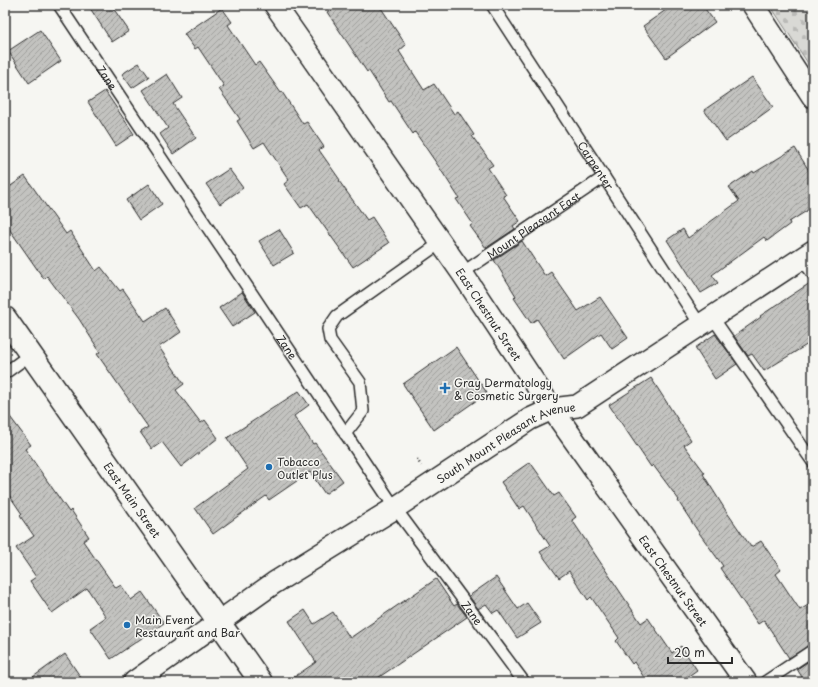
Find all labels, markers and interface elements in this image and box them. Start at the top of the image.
street label: Zane [93,61,122,93]
street label: Carpenter [574,138,619,193]
street label: Mount Pleasant East [483,187,584,263]
street label: East Chestnut Street [452,264,526,364]
street label: Zane [273,331,302,363]
place label: Gray Dermatology & Cosmetic Surgery [454,374,558,404]
marker: Gray Dermatology & Cosmetic Surgery [439,382,451,394]
street label: South Mount Pleasant Avenue [433,398,576,487]
place label: Tobacco Outlet Plus [277,453,333,483]
street label: East Main Street [100,458,166,541]
marker: Tobacco Outlet Plus [264,462,274,472]
street label: East Chestnut Street [635,531,712,630]
street label: Zane [458,597,487,628]
place label: Main Event Restaurant and Bar [135,611,240,641]
marker: Main Event Restaurant and Bar [122,620,132,630]
scale bar [668,639,732,665]
text: 20 m [674,643,705,661]

